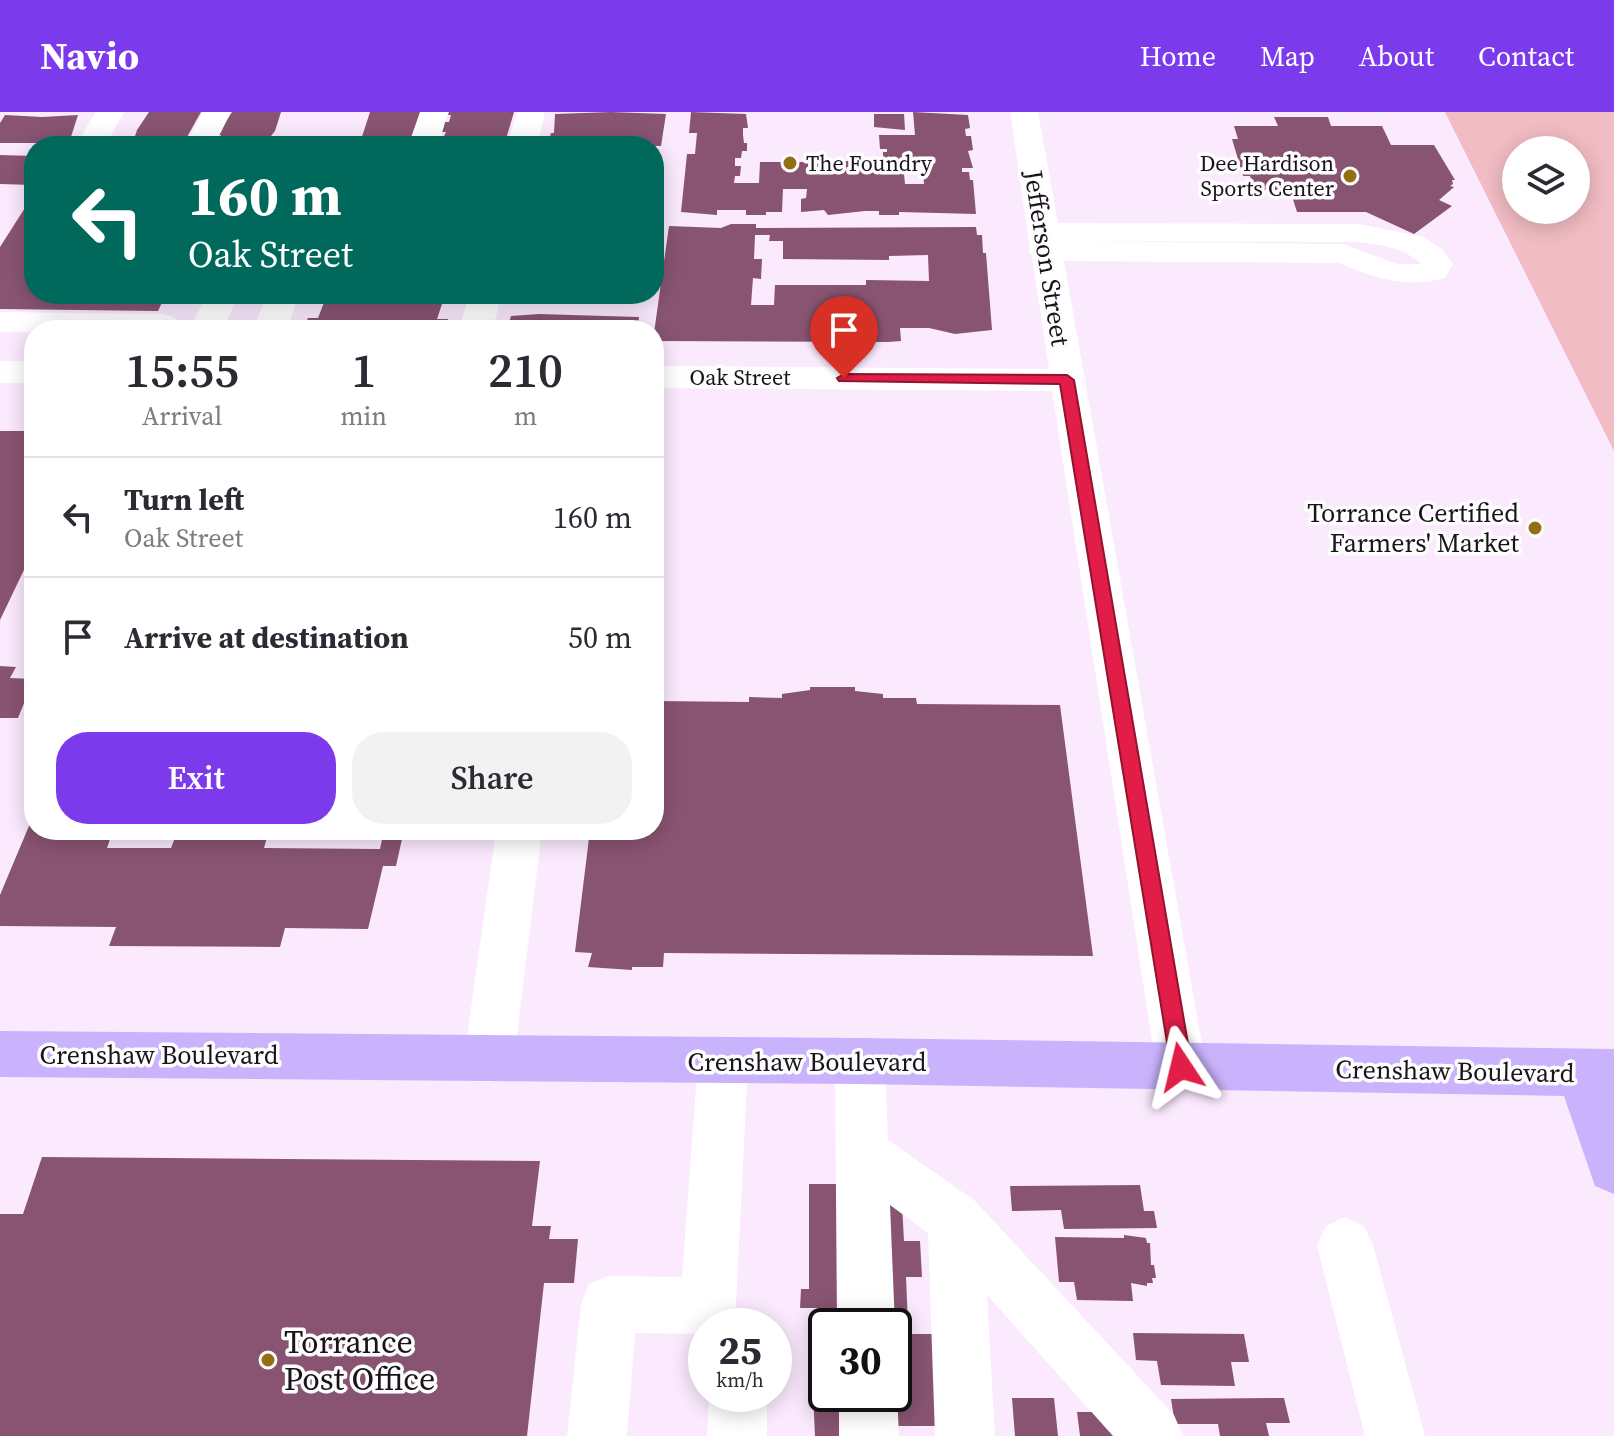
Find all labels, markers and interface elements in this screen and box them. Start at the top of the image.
text: Navio [40,30,139,82]
text: Home [1140,37,1216,75]
text: Map [1260,37,1315,75]
text: About [1359,37,1434,75]
text: Contact [1478,37,1574,75]
map controls [1502,136,1590,224]
button: layers [1502,136,1590,224]
place label: The Foundry [806,148,933,178]
place label: Dee Hardison Sports Center [1200,148,1335,203]
marker: The Foundry [781,154,799,172]
text: 160 m [188,157,342,234]
street label: Jefferson Street [1015,167,1079,349]
marker: Dee Hardison Sports Center [1341,167,1359,185]
icon: left [56,168,160,272]
text: Oak Street [188,230,353,279]
pin [810,296,878,378]
icon: arrive [822,308,866,352]
text: 15:55 [125,337,239,403]
text: 1 [351,337,376,403]
text: 210 [488,337,563,403]
street label: Oak Street [690,362,791,392]
text: Arrival [142,398,222,434]
text: min [340,398,387,434]
text: m [514,398,537,434]
text: Turn left [124,479,244,520]
icon: left [56,495,100,539]
place label: Torrance Certified Farmers' Market [1307,495,1520,561]
text: 160 m [553,497,632,538]
marker: Torrance Certified Farmers' Market [1526,519,1544,537]
text: Oak Street [124,520,243,556]
icon: arrive [56,615,100,659]
text: Arrive at destination [124,617,409,658]
text: 50 m [568,617,632,658]
button: Exit [56,732,336,824]
button: Share [352,732,632,824]
position arrow [1139,1025,1223,1109]
street label: Crenshaw Boulevard [39,1037,279,1073]
street label: Crenshaw Boulevard [687,1044,927,1080]
street label: Crenshaw Boulevard [1335,1051,1575,1091]
speed limit sign: 30 [808,1308,912,1412]
place label: Torrance Post Office [284,1320,435,1401]
text: 25 [718,1323,762,1377]
marker: Torrance Post Office [259,1351,277,1369]
text: km/h [716,1366,764,1394]

